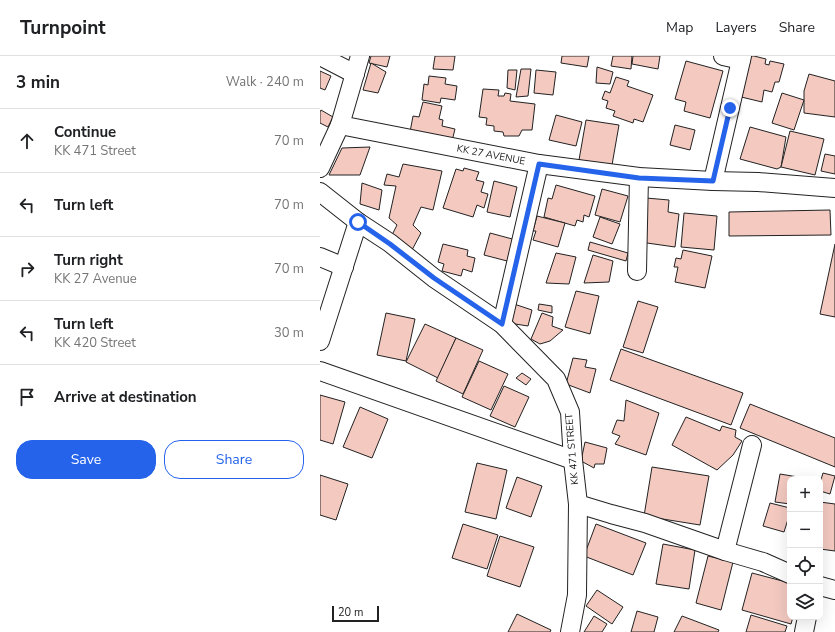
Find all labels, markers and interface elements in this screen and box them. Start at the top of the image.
text: Turnpoint [20,15,106,41]
text: Map [666,18,693,37]
text: Layers [715,18,757,37]
text: Share [779,18,815,37]
text: 3 min [16,71,60,94]
text: Walk · 240 m [226,73,304,91]
route end [721,99,739,117]
text: Continue [54,122,116,142]
icon: ahead [16,130,38,152]
text: 70 m [274,132,304,150]
street label: KK 27 AVENUE [455,141,527,169]
text: KK 471 Street [54,142,136,160]
icon: left [16,194,38,216]
text: Turn left [54,195,113,215]
text: 70 m [274,196,304,214]
route start [349,213,367,231]
text: Turn right [54,250,123,270]
icon: right [16,258,38,280]
text: 70 m [274,260,304,278]
text: KK 27 Avenue [54,270,137,288]
text: Turn left [54,314,113,334]
icon: left [16,322,38,344]
text: 30 m [274,324,304,342]
text: KK 420 Street [54,334,136,352]
icon: arrive [16,386,38,408]
text: Arrive at destination [54,387,197,407]
street label: KK 471 STREET [562,413,582,485]
button: Save [16,440,156,479]
button: Share [164,440,304,479]
map controls [787,476,823,620]
button: + [787,476,823,512]
button: − [787,512,823,548]
button: locate [787,548,823,584]
button: layers [787,584,823,620]
scale bar [332,604,379,623]
text: 20 m [338,605,363,620]

